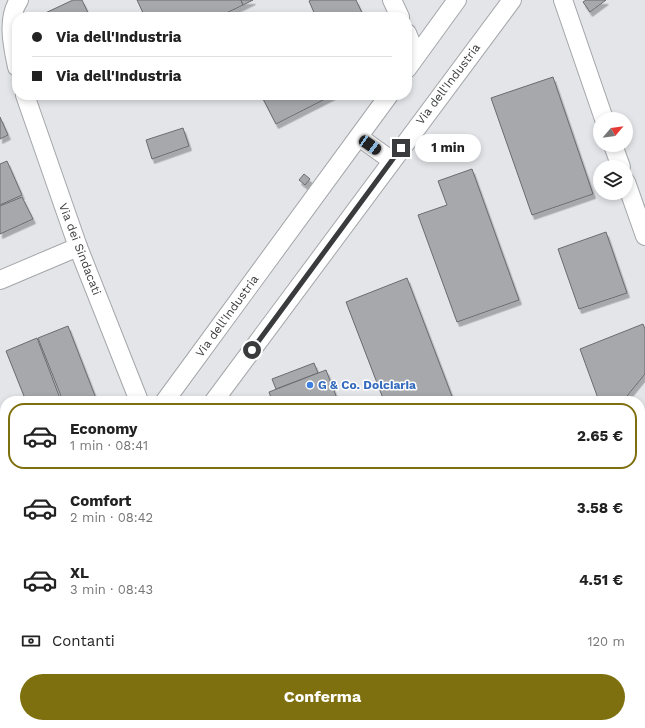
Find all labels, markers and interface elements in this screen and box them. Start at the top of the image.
text: Via dell'Industria [56,28,181,46]
street label: Via dell'Industria [413,40,483,127]
text: Via dell'Industria [56,67,181,85]
north arrow [593,112,633,152]
map controls [593,112,633,200]
car [357,133,383,157]
callout: 1 min [415,134,481,162]
route end [392,139,410,157]
text: 1 min [431,140,465,155]
button: layers [593,160,633,200]
street label: Via dei Sindacati [56,201,104,297]
street label: Via dell'Industria [193,272,262,360]
route start [243,341,261,359]
place label: G & Co. Dolciaria [318,378,416,392]
marker: G & Co. Dolciaria [305,380,315,390]
icon: car [22,418,58,454]
text: Economy [70,420,137,438]
text: 2.65 € [577,427,623,445]
text: 1 min · 08:41 [70,438,148,453]
icon: car [22,490,58,526]
text: Comfort [70,492,131,510]
text: 3.58 € [577,499,623,517]
text: 2 min · 08:42 [70,510,153,525]
icon: car [22,562,58,598]
text: XL [70,564,89,582]
text: 4.51 € [579,571,623,589]
text: 3 min · 08:43 [70,582,153,597]
icon: cash [20,630,42,652]
text: Contanti [52,632,115,650]
text: 120 m [587,634,625,649]
button: Conferma [20,674,625,720]

